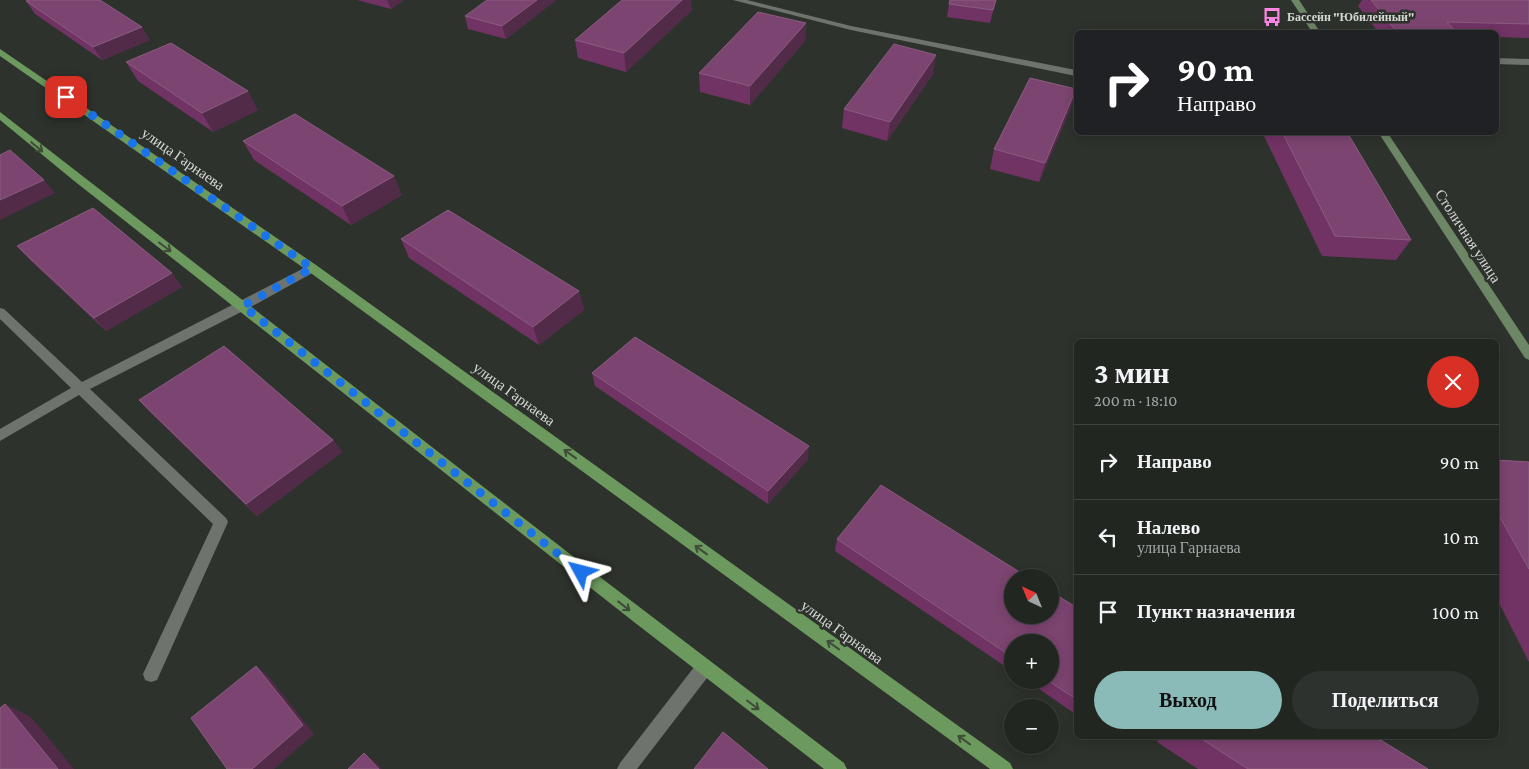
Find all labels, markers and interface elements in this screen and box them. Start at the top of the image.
bus stop icon: Бассейн "Юбилейный" [1261,6,1283,28]
place label: Бассейн "Юбилейный" [1287,10,1414,24]
icon: right [1094,50,1159,115]
text: 90 m [1177,50,1254,89]
pin [45,76,87,118]
icon: arrive [52,83,80,111]
text: Направо [1177,91,1256,116]
street label: улица Гарнаева [139,125,228,194]
one-way arrow [30,141,43,152]
street label: Столичная улица [1432,186,1504,286]
one-way arrow [158,241,171,252]
text: 3 мин [1094,356,1169,389]
button: close [1427,356,1479,408]
street label: улица Гарнаева [470,359,558,429]
text: 200 m · 18:10 [1094,392,1177,409]
icon: right [1094,448,1122,476]
one-way arrow [563,449,577,460]
text: Направо [1137,451,1212,472]
text: 90 m [1440,452,1479,473]
text: Налево [1137,517,1200,538]
icon: left [1094,523,1122,551]
text: 10 m [1443,527,1479,548]
text: улица Гарнаева [1137,539,1241,556]
position arrow [554,545,606,597]
one-way arrow [694,545,708,555]
north arrow [1004,569,1059,624]
map controls [1004,569,1059,754]
street label: улица Гарнаева [798,597,886,667]
icon: arrive [1094,598,1122,626]
one-way arrow [617,600,630,611]
text: Пункт назначения [1137,601,1295,622]
text: 100 m [1432,602,1479,623]
button: + [1004,634,1059,689]
one-way arrow [826,640,840,650]
button: Выход [1094,671,1282,729]
button: Поделиться [1292,671,1479,729]
button: − [1004,699,1059,754]
one-way arrow [746,700,760,710]
one-way arrow [958,735,971,746]

